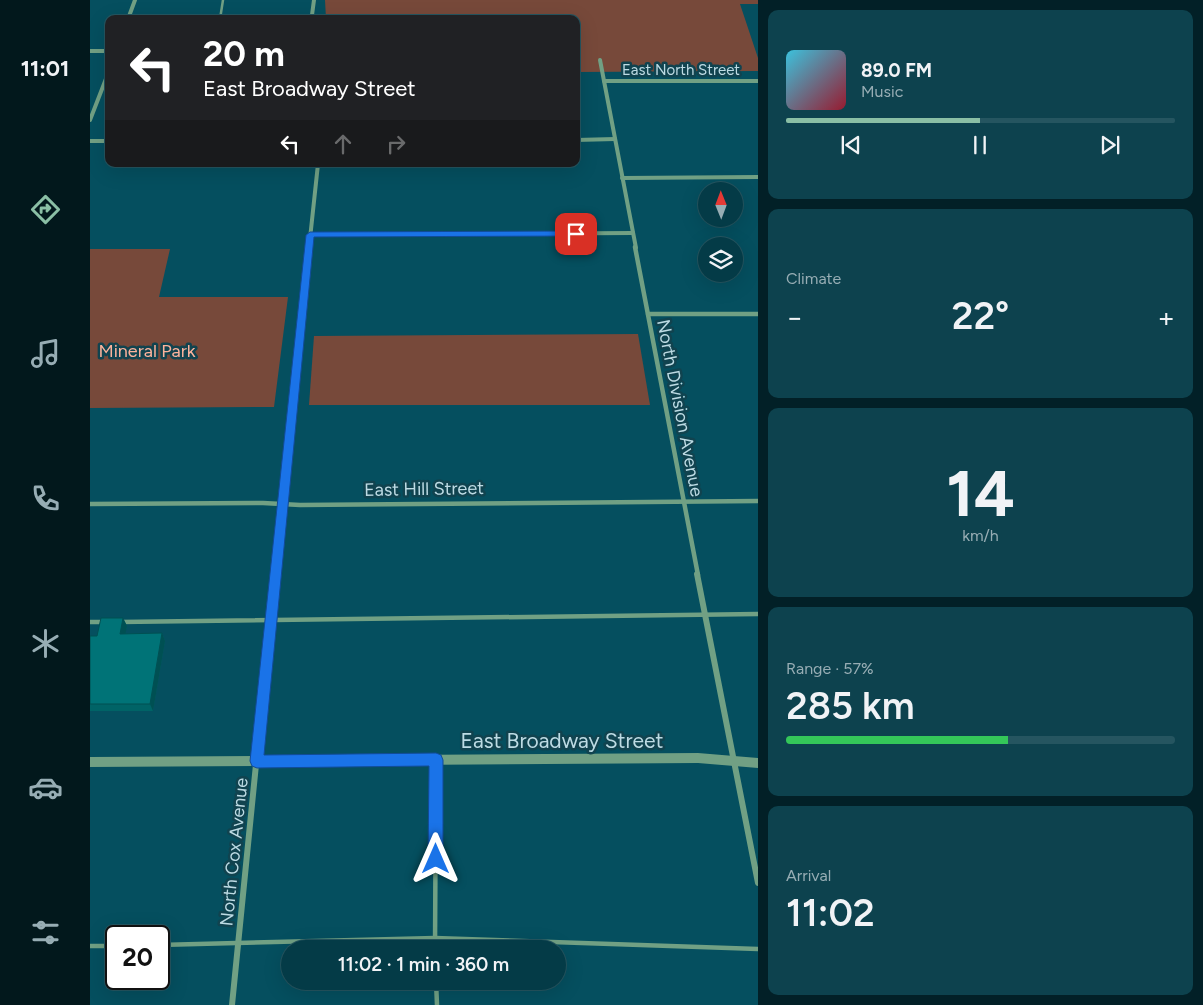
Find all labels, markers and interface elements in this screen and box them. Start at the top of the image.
text: 20 m [203,33,285,75]
icon: left [120,35,185,100]
text: 11:01 [21,55,69,82]
text: 89.0 FM [861,59,932,82]
street label: East North Street [622,61,740,79]
text: East Broadway Street [203,75,416,102]
text: Music [861,82,903,101]
icon: left [276,130,304,158]
icon: ahead [329,130,357,158]
icon: right [382,130,410,158]
icon: previous [837,131,865,159]
icon: pause [966,131,994,159]
icon: next [1096,131,1124,159]
north arrow [698,182,742,228]
map controls [698,182,743,282]
icon: directions [28,192,63,227]
pin [555,213,597,255]
icon: arrive [562,220,590,248]
button: layers [698,237,743,282]
text: Climate [786,269,841,288]
text: 22° [952,293,1009,339]
text: − [786,300,803,334]
text: + [1158,300,1175,334]
street label: North Division Avenue [652,317,708,499]
icon: music [28,336,63,371]
park label: Mineral Park [98,340,196,362]
text: 14 [946,454,1015,532]
street label: East Hill Street [364,477,484,501]
icon: phone [28,481,63,516]
text: km/h [962,526,999,545]
icon: climate [28,626,63,661]
text: Range · 57% [786,659,874,678]
text: 285 km [786,683,915,729]
street label: East Broadway Street [461,728,664,753]
icon: car [28,770,63,805]
street label: North Cox Avenue [215,777,253,927]
position arrow [409,832,461,884]
text: Arrival [786,866,831,885]
text: 11:02 [786,890,875,936]
icon: filters [28,915,63,950]
speed limit sign: 20 [105,925,170,990]
text: 11:02 · 1 min · 360 m [338,953,509,976]

